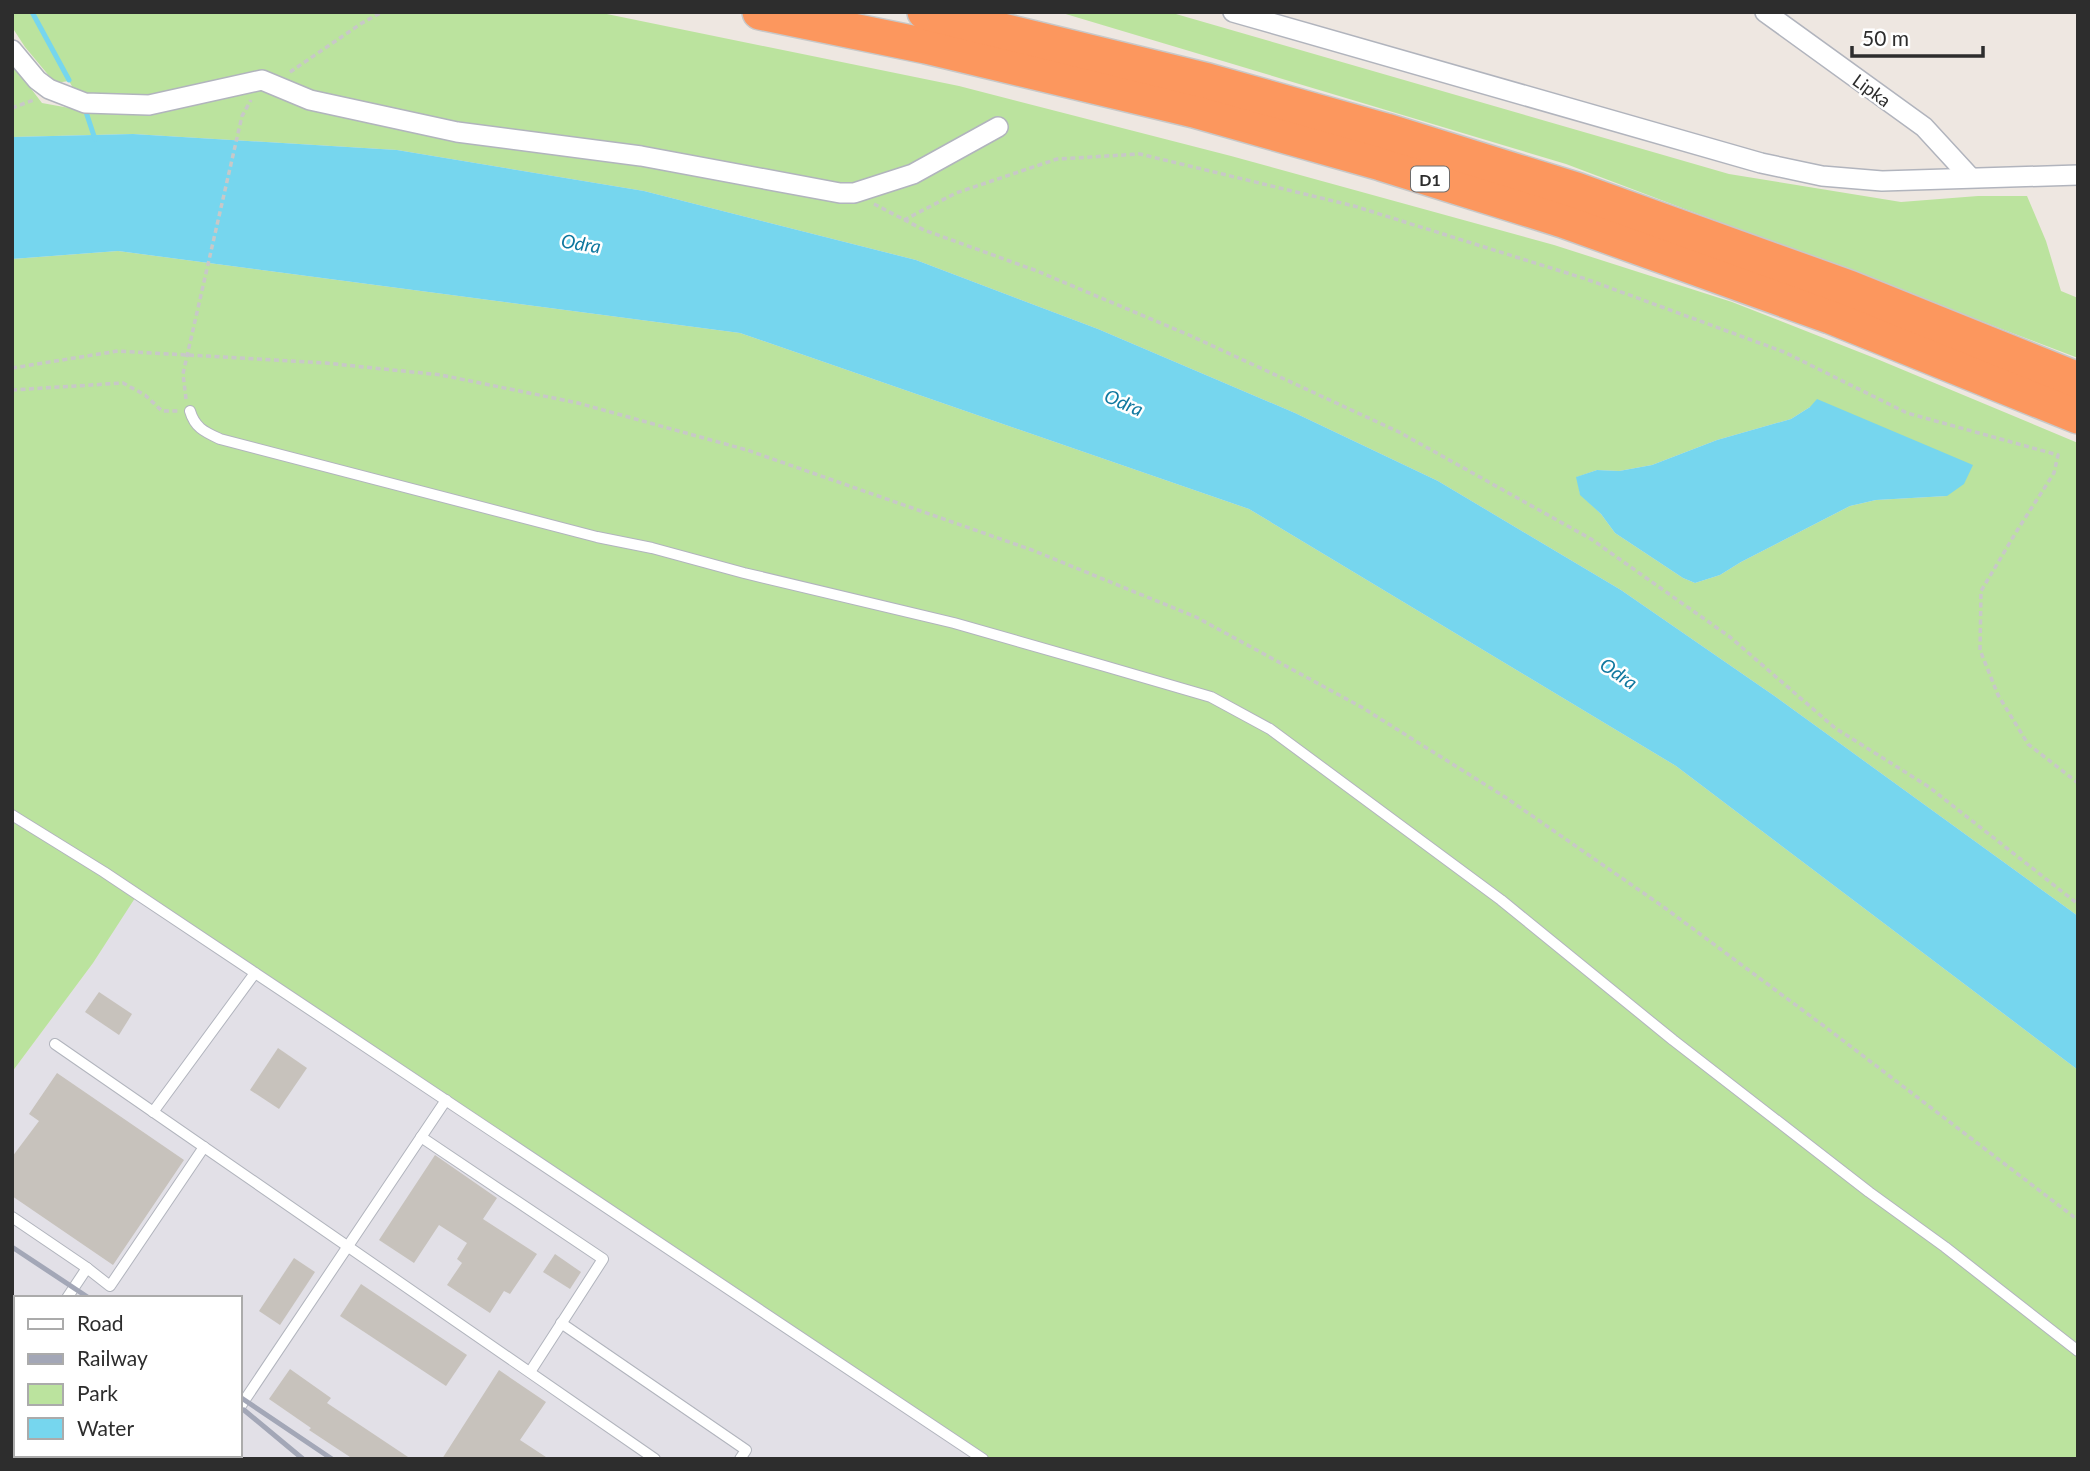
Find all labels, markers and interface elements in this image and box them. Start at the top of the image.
scale bar [1852,14,1983,58]
text: 50 m [1862,25,1909,50]
street label: Lipka [1849,69,1895,111]
road number: D1 [1411,167,1449,192]
water label: Odra [560,229,602,257]
water label: Odra [1101,384,1147,420]
water label: Odra [1596,652,1642,694]
legend [14,1296,242,1457]
text: Road [77,1310,124,1335]
text: Railway [77,1345,148,1370]
text: Park [77,1380,118,1405]
text: Water [77,1415,134,1440]

